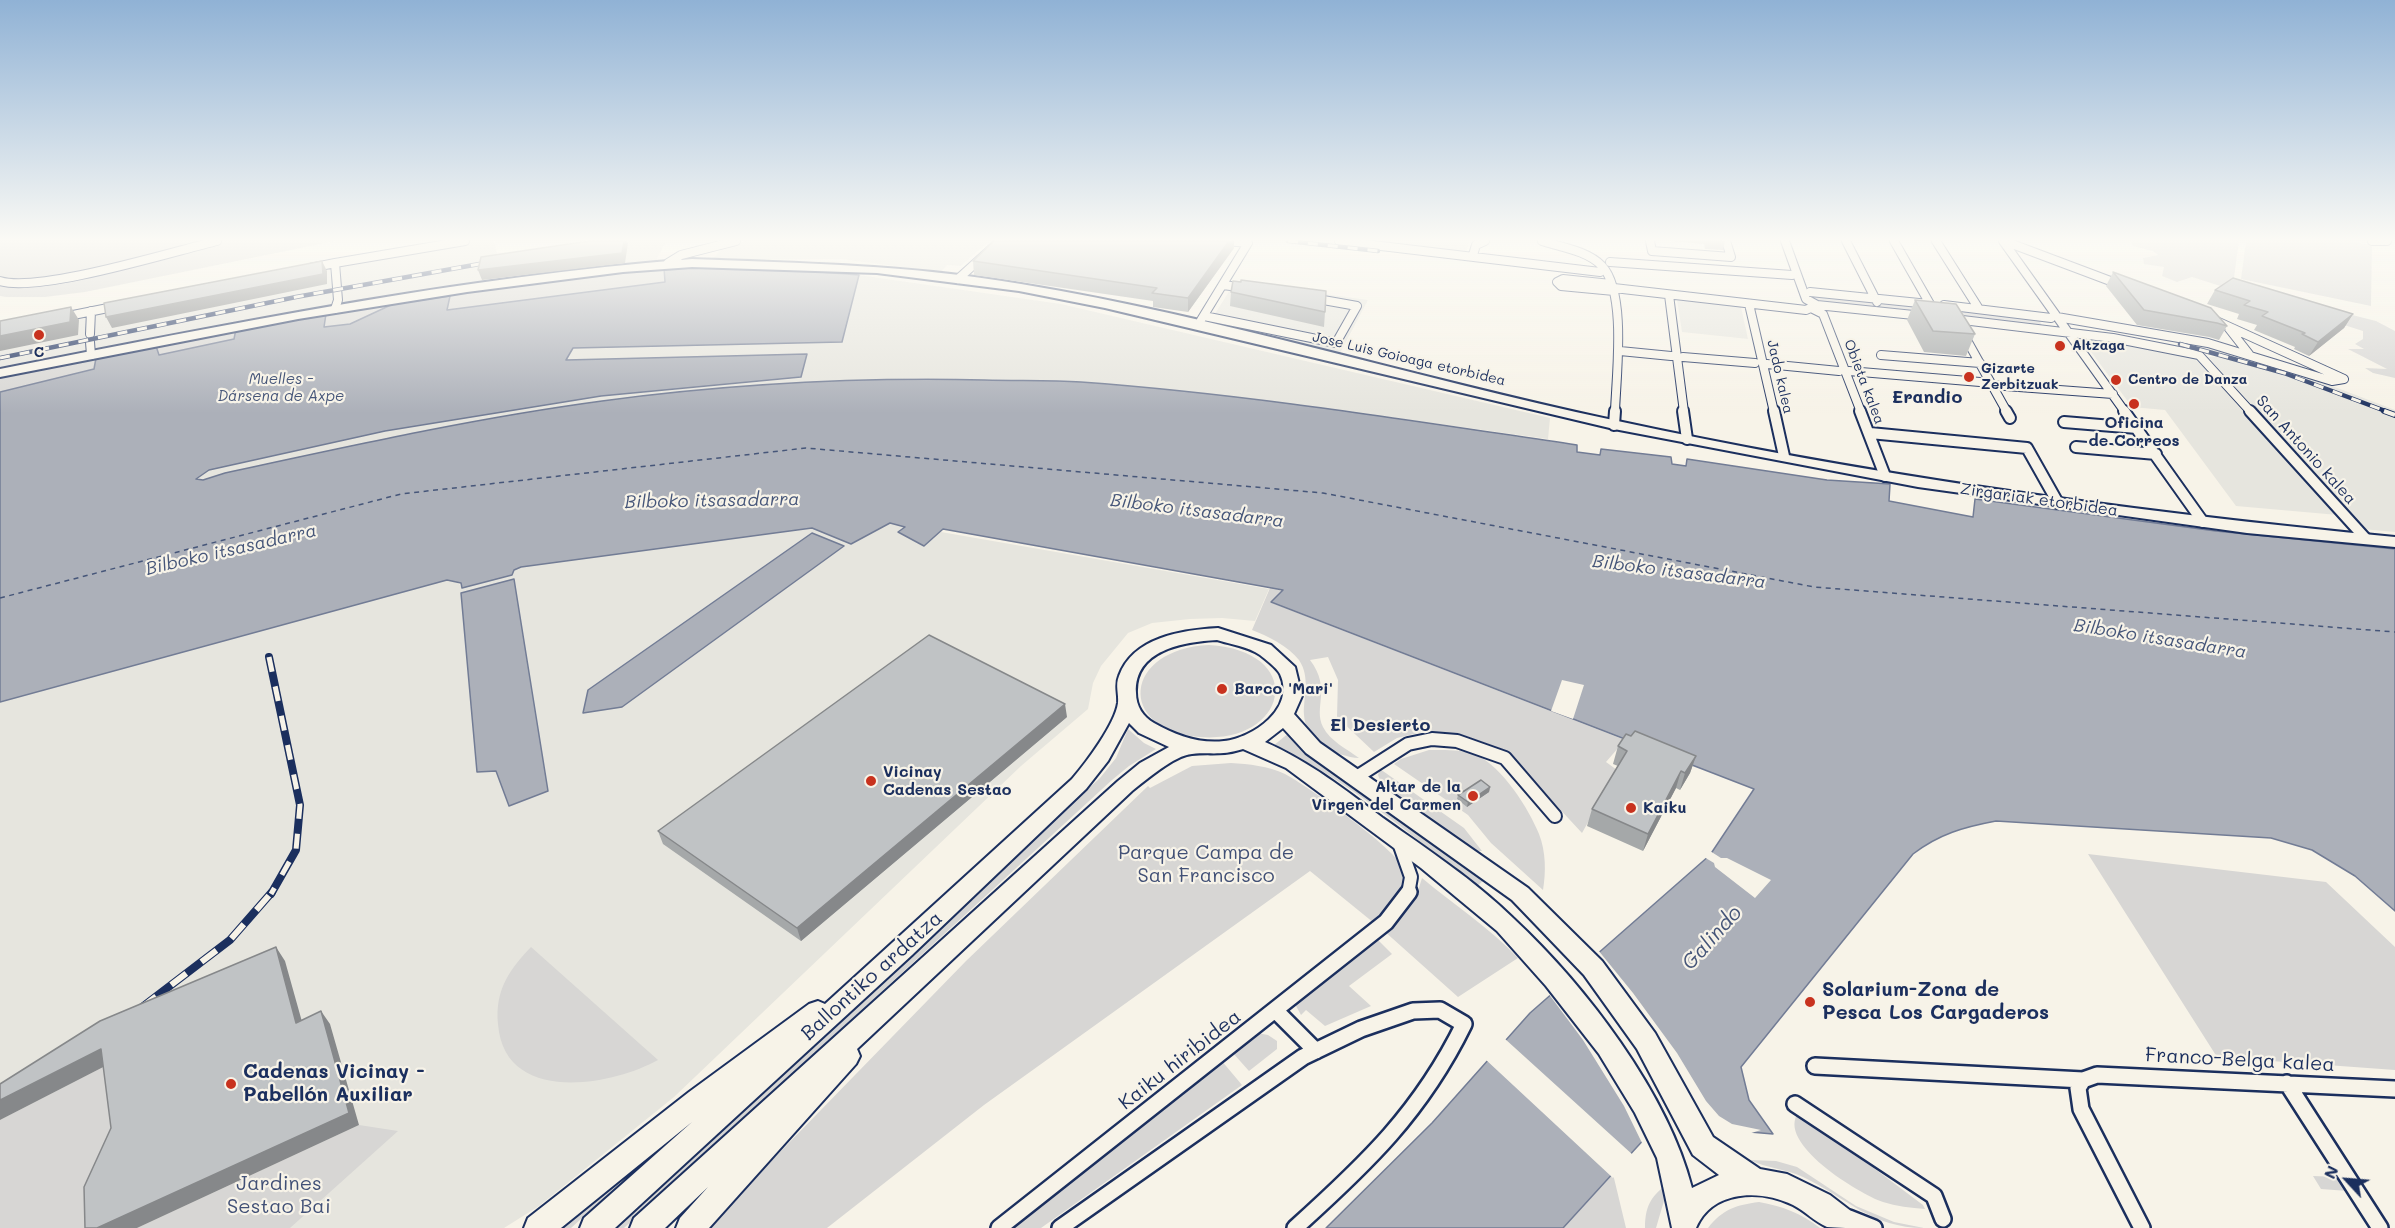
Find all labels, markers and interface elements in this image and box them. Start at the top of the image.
marker: C [32,328,46,342]
street label: Jose Luis Goioaga etorbidea [1311,329,1507,389]
street label: Obieta kalea [1840,337,1888,427]
place label: Altzaga [2072,338,2125,354]
street label: Jado kalea [1763,339,1797,415]
marker: Altzaga [2053,339,2067,353]
place label: C [34,345,44,361]
place label: Gizarte Zerbitzuak [1981,361,2059,394]
water label: Muelles - Dársena de Axpe [218,370,344,405]
marker: Gizarte Zerbitzuak [1962,370,1976,384]
place label: Centro de Danza [2128,372,2247,388]
marker: Centro de Danza [2109,373,2123,387]
district label: Erandio [1892,386,1962,408]
street label: San Antonio kalea [2252,392,2360,508]
marker: Oficina de Correos [2127,397,2141,411]
place label: Oficina de Correos [2089,413,2179,451]
street label: Zirgariak etorbidea [1959,479,2119,521]
water label: Bilboko itsasadarra [625,489,799,513]
water label: Bilboko itsasadarra [1109,490,1285,532]
water label: Bilboko itsasadarra [144,520,318,580]
water label: Bilboko itsasadarra [1591,551,1767,593]
water label: Bilboko itsasadarra [2072,615,2248,663]
place label: Barco 'Mari' [1234,679,1333,699]
marker: Barco 'Mari' [1215,682,1229,696]
district label: El Desierto [1330,714,1430,736]
place label: Vicinay Cadenas Sestao [883,762,1011,800]
marker: Vicinay Cadenas Sestao [864,774,878,788]
place label: Altar de la Virgen del Carmen [1311,777,1461,815]
marker: Altar de la Virgen del Carmen [1466,789,1480,803]
place label: Kaiku [1643,798,1687,818]
marker: Kaiku [1624,801,1638,815]
park label: Parque Campa de San Francisco [1118,841,1294,888]
water label: Galindo [1677,901,1747,975]
street label: Ballontiko ardatza [796,906,948,1046]
place label: Solarium-Zona de Pesca Los Cargaderos [1822,978,2049,1025]
marker: Solarium-Zona de Pesca Los Cargaderos [1803,995,1817,1009]
street label: Kaiku hiribidea [1114,1005,1246,1115]
street label: Franco-Belga kalea [2144,1043,2336,1077]
place label: Cadenas Vicinay - Pabellón Auxiliar [243,1060,425,1107]
marker: Cadenas Vicinay - Pabellón Auxiliar [224,1077,238,1091]
north arrow [2317,1150,2377,1210]
text: N [2318,1162,2342,1182]
park label: Jardines Sestao Bai [227,1172,331,1219]

